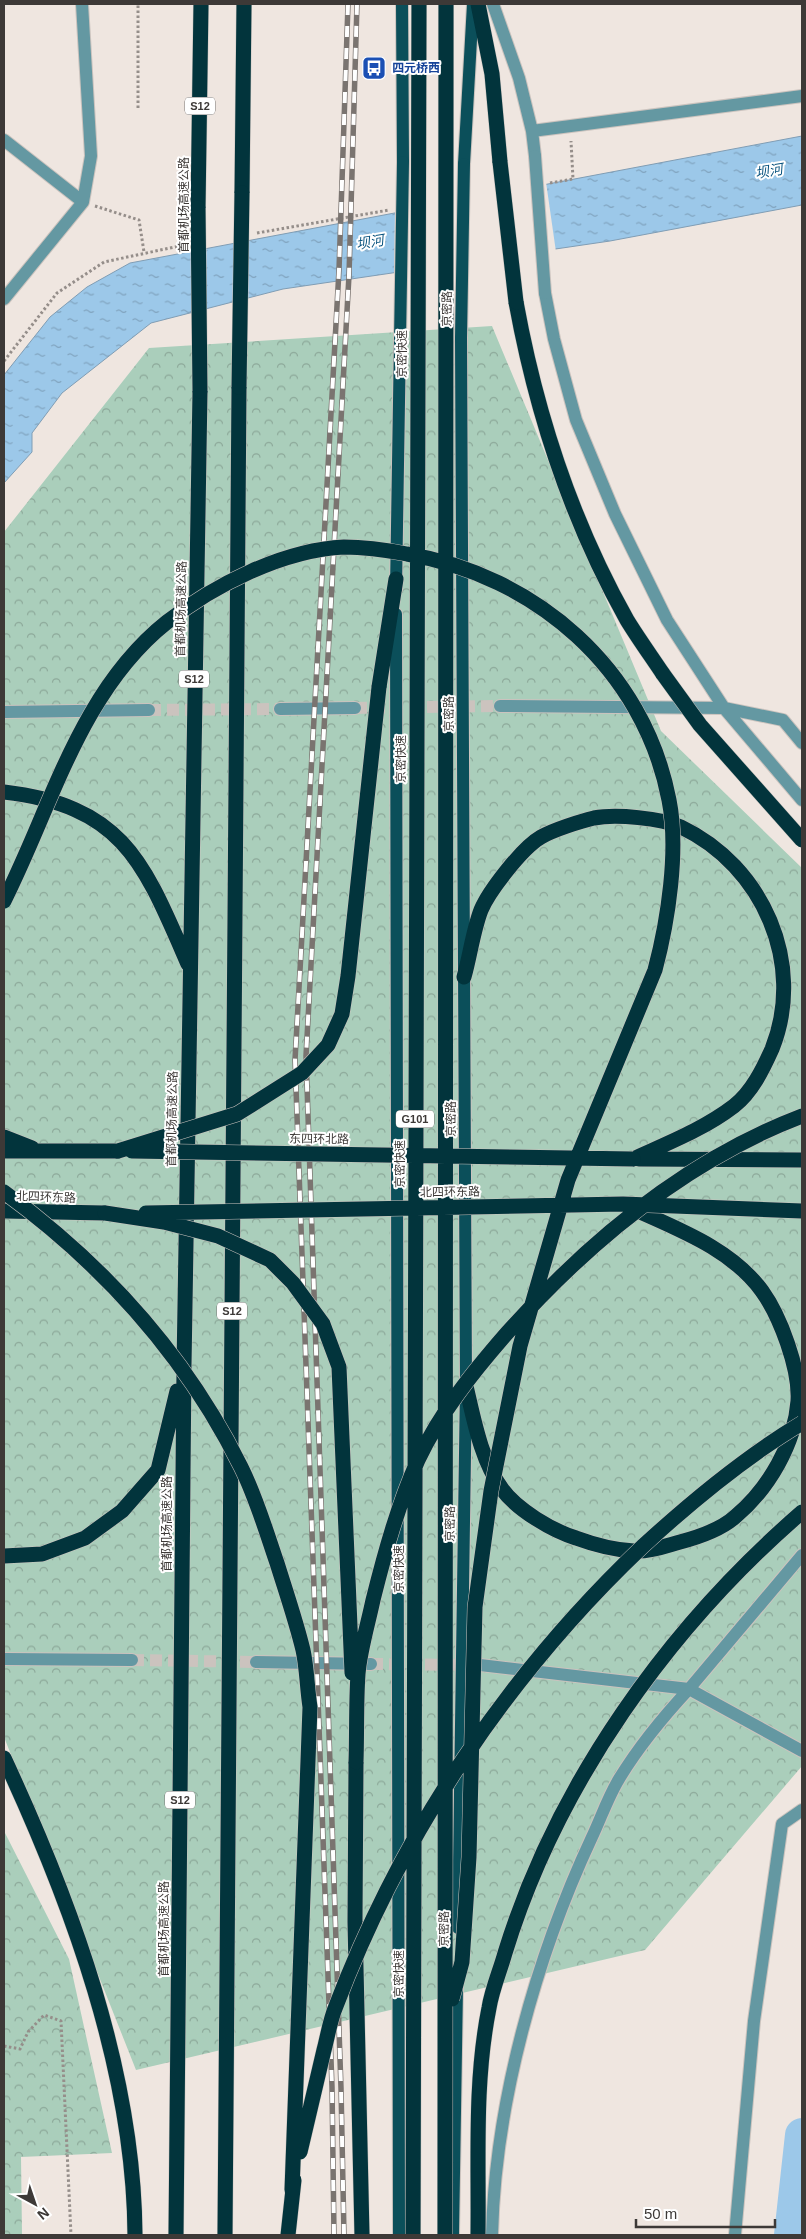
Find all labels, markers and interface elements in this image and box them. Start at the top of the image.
bus stop icon: 四元桥西 [361,55,387,81]
place label: 四元桥西 [392,61,440,75]
road number: S12 [185,98,215,114]
street label: 首都机场高速公路 [177,157,191,253]
water label: 坝河 [754,160,787,181]
water label: 坝河 [355,231,388,252]
street label: 京密路 [440,291,454,327]
street label: 京密快速 [395,330,409,378]
street label: 首都机场高速公路 [173,561,189,657]
road number: S12 [179,671,209,688]
street label: 京密路 [442,696,456,732]
street label: 京密快速 [394,735,408,783]
street label: 首都机场高速公路 [164,1071,180,1167]
street label: 京密路 [444,1101,458,1137]
road number: G101 [396,1110,434,1128]
street label: 东四环北路 [289,1131,349,1147]
street label: 京密快速 [393,1140,407,1188]
street label: 北四环东路 [420,1184,480,1200]
street label: 北四环东路 [16,1189,76,1205]
road number: S12 [217,1302,247,1320]
street label: 首都机场高速公路 [160,1476,174,1572]
street label: 京密路 [443,1506,457,1542]
street label: 京密快速 [392,1545,406,1593]
road number: S12 [165,1792,195,1808]
street label: 首都机场高速公路 [157,1881,171,1977]
street label: 京密路 [437,1911,451,1947]
street label: 京密快速 [392,1950,406,1998]
north arrow [10,2179,60,2229]
scale bar [636,2196,775,2228]
text: N [34,2205,52,2223]
text: 50 m [644,2205,677,2222]

